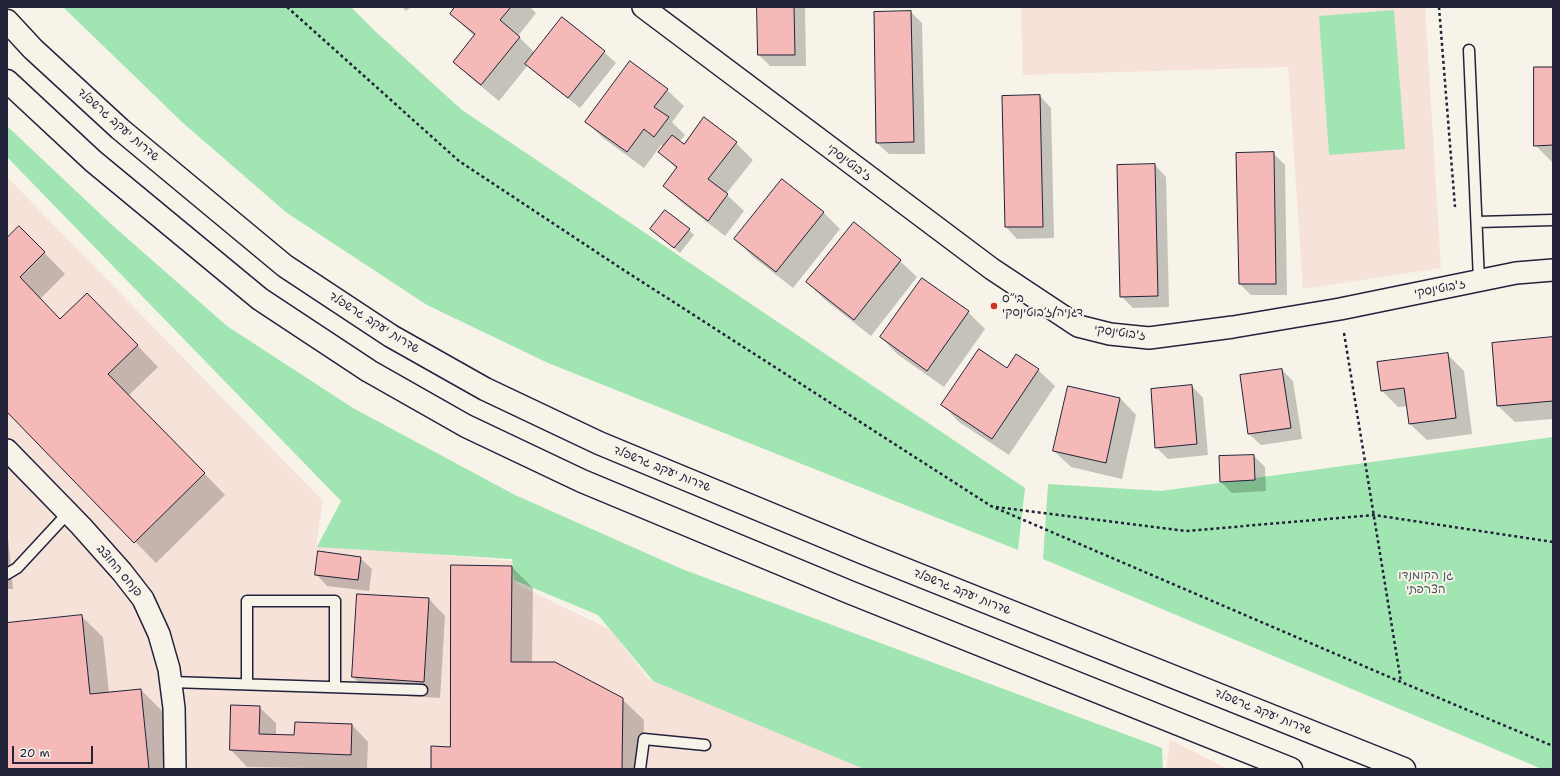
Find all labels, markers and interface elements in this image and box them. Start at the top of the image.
street label: שדרות יעקב גרשפלד [74,85,162,165]
street label: ז'בוטינסקי [824,142,874,184]
street label: ז'בוטינסקי [1413,277,1467,301]
street label: שדרות יעקב גרשפלד [326,289,422,357]
place label: בי״ס דגניה/ז׳בוטינסקי [1002,292,1083,320]
marker: בי״ס דגניה/ז׳בוטינסקי [989,301,999,311]
street label: ז'בוטינסקי [1093,322,1147,344]
street label: שדרות יעקב גרשפלד [611,443,713,495]
street label: פנחס החוצב [93,542,145,600]
street label: שדרות יעקב גרשפלד [911,566,1013,618]
park label: גן הקומנדו הצרפתי [1398,569,1454,597]
street label: שדרות יעקב גרשפלד [1212,686,1314,738]
scale bar [14,738,95,764]
text: 20 m [19,745,50,761]

